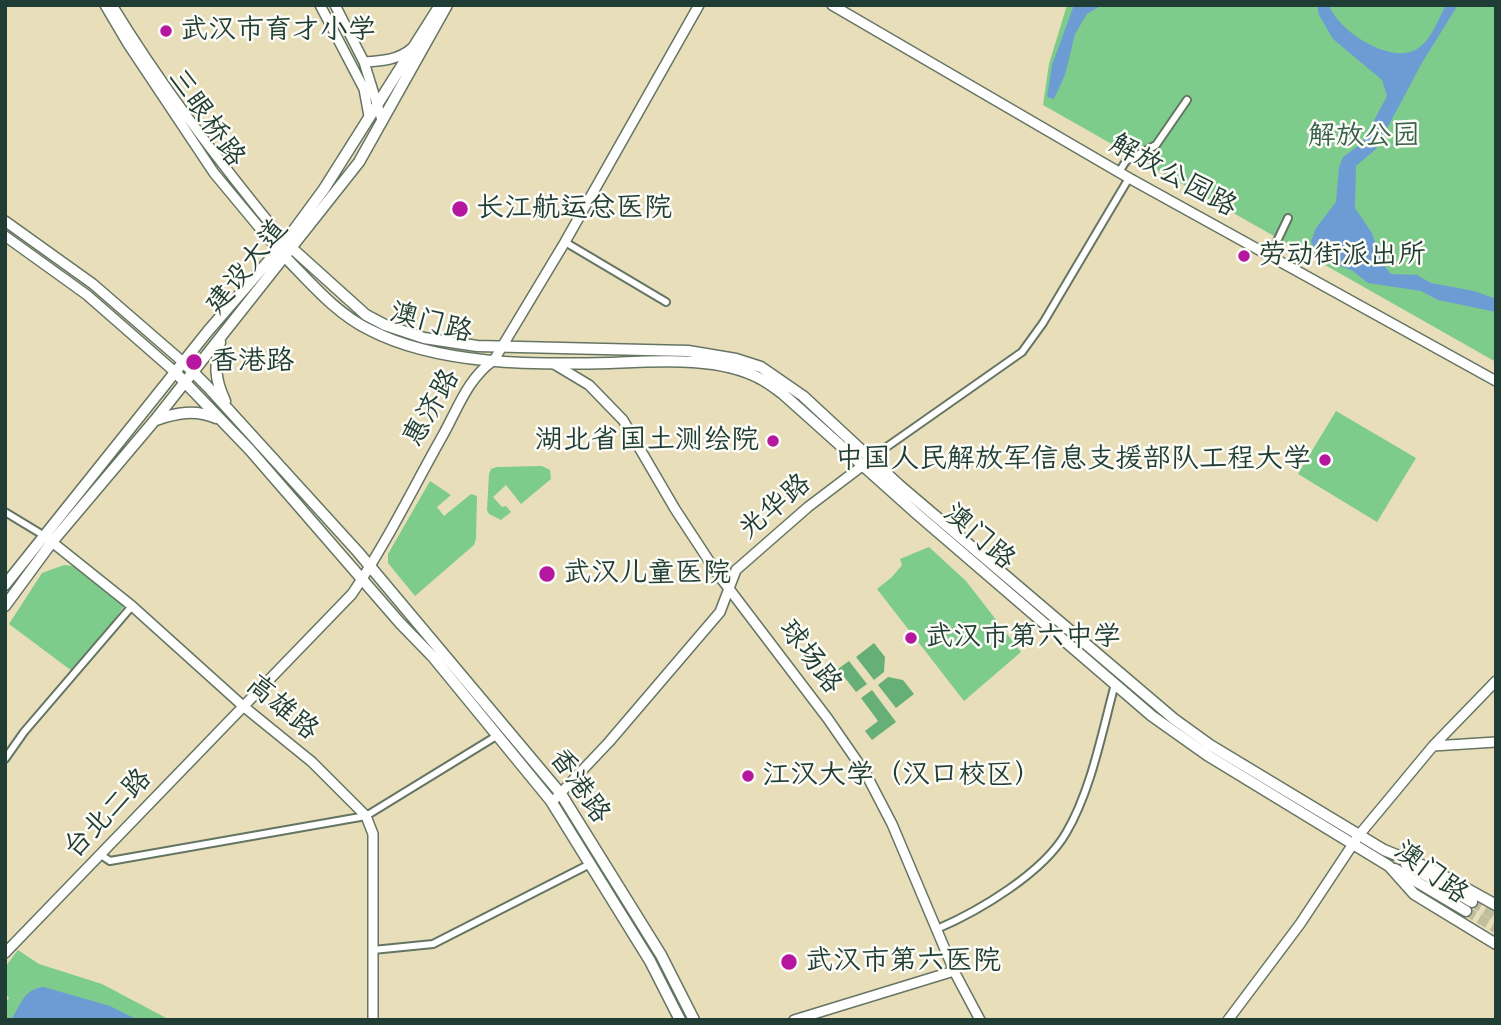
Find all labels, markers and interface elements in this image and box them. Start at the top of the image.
place label: 武汉市育才小学 [180,14,376,48]
marker: 武汉市育才小学 [158,23,174,39]
street label: 三眼桥路 [160,62,252,174]
park label: 解放公园 [1308,120,1420,154]
street label: 解放公园路 [1104,127,1242,225]
place label: 长江航运总医院 [476,192,672,226]
marker: 长江航运总医院 [450,199,470,219]
street label: 建设大道 [199,213,295,321]
place label: 劳动街派出所 [1258,239,1426,273]
marker: 劳动街派出所 [1236,248,1252,264]
street label: 澳门路 [386,296,476,350]
place label: 香港路 [210,345,294,379]
marker: 香港路 [184,352,204,372]
street label: 惠济路 [396,363,468,453]
place label: 湖北省国土测绘院 [535,424,759,458]
marker: 湖北省国土测绘院 [765,433,781,449]
place label: 中国人民解放军信息支援部队工程大学 [835,443,1311,477]
marker: 中国人民解放军信息支援部队工程大学 [1317,452,1333,468]
street label: 光华路 [732,467,818,547]
street label: 澳门路 [936,497,1022,577]
place label: 武汉儿童医院 [563,557,731,591]
marker: 武汉儿童医院 [537,564,557,584]
street label: 球场路 [771,613,849,701]
place label: 武汉市第六中学 [925,621,1121,655]
marker: 武汉市第六中学 [903,630,919,646]
street label: 高雄路 [239,668,325,748]
street label: 香港路 [541,742,617,830]
place label: 江汉大学（汉口校区） [762,759,1042,793]
street label: 台北二路 [57,762,159,866]
marker: 江汉大学（汉口校区） [740,768,756,784]
street label: 澳门路 [1387,834,1475,912]
place label: 武汉市第六医院 [805,945,1001,979]
marker: 武汉市第六医院 [779,952,799,972]

